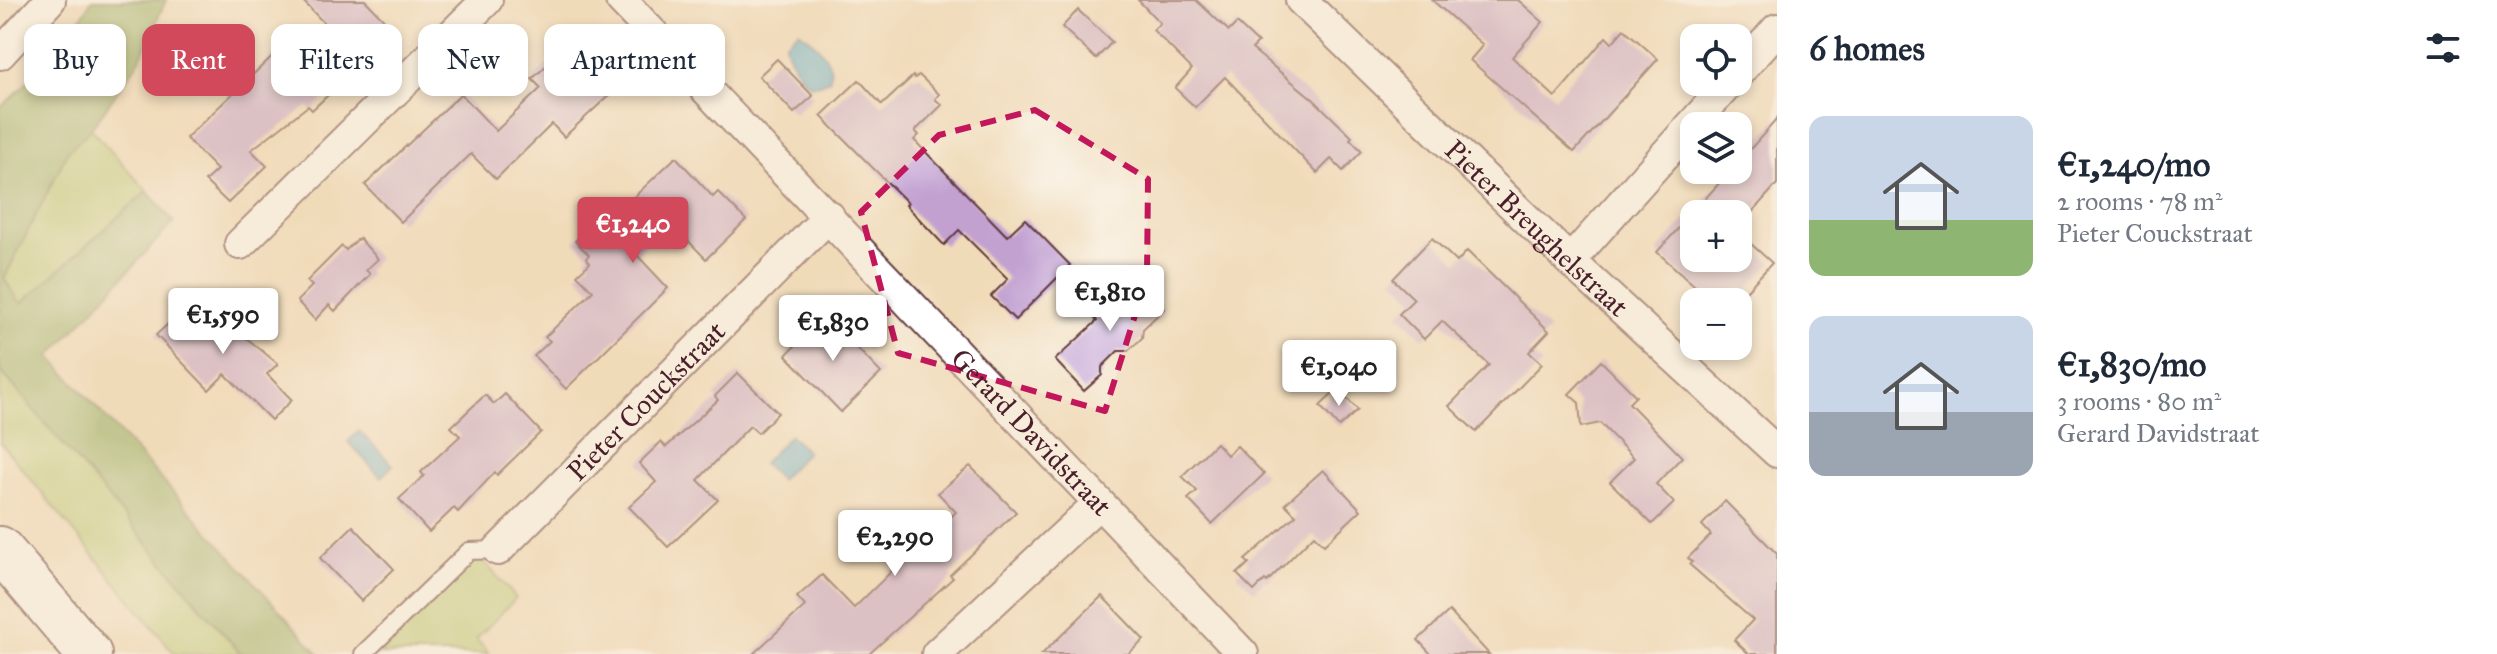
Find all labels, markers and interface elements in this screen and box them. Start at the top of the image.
chip: Buy [24,24,126,96]
chip: Rent [142,24,255,96]
chip: Filters [271,24,402,96]
chip: New [418,24,528,96]
chip: Apartment [544,24,725,96]
map controls [1680,24,1752,360]
button: locate [1680,24,1752,96]
icon: filters [2421,26,2465,70]
text: 6 homes [1809,28,1925,69]
button: layers [1680,112,1752,184]
street label: Pieter Breughelstraat [1437,132,1636,324]
text: €1,240/mo [2057,144,2210,185]
icon: home [1873,148,1969,244]
text: 2 rooms · 78 m² [2057,185,2222,217]
pin: €1,240 [568,197,698,265]
button: + [1680,200,1752,272]
text: €1,240 [595,207,671,239]
text: Pieter Couckstraat [2057,217,2253,249]
pin: €1,810 [1045,265,1175,333]
text: €1,810 [1074,275,1146,307]
pin: €1,590 [158,288,288,356]
button: − [1680,288,1752,360]
pin: €1,830 [768,295,898,363]
text: €1,590 [186,298,260,330]
text: €1,830 [797,305,869,337]
street label: Pieter Couckstraat [560,314,733,488]
pin: €1,040 [1274,340,1404,408]
street label: Gerard Davidstraat [944,341,1119,523]
text: €1,830/mo [2057,344,2206,385]
icon: home [1873,348,1969,444]
text: €1,040 [1300,350,1378,382]
text: 3 rooms · 80 m² [2057,385,2221,417]
text: Gerard Davidstraat [2057,417,2259,449]
pin: €2,290 [830,510,960,578]
text: €2,290 [856,520,934,552]

